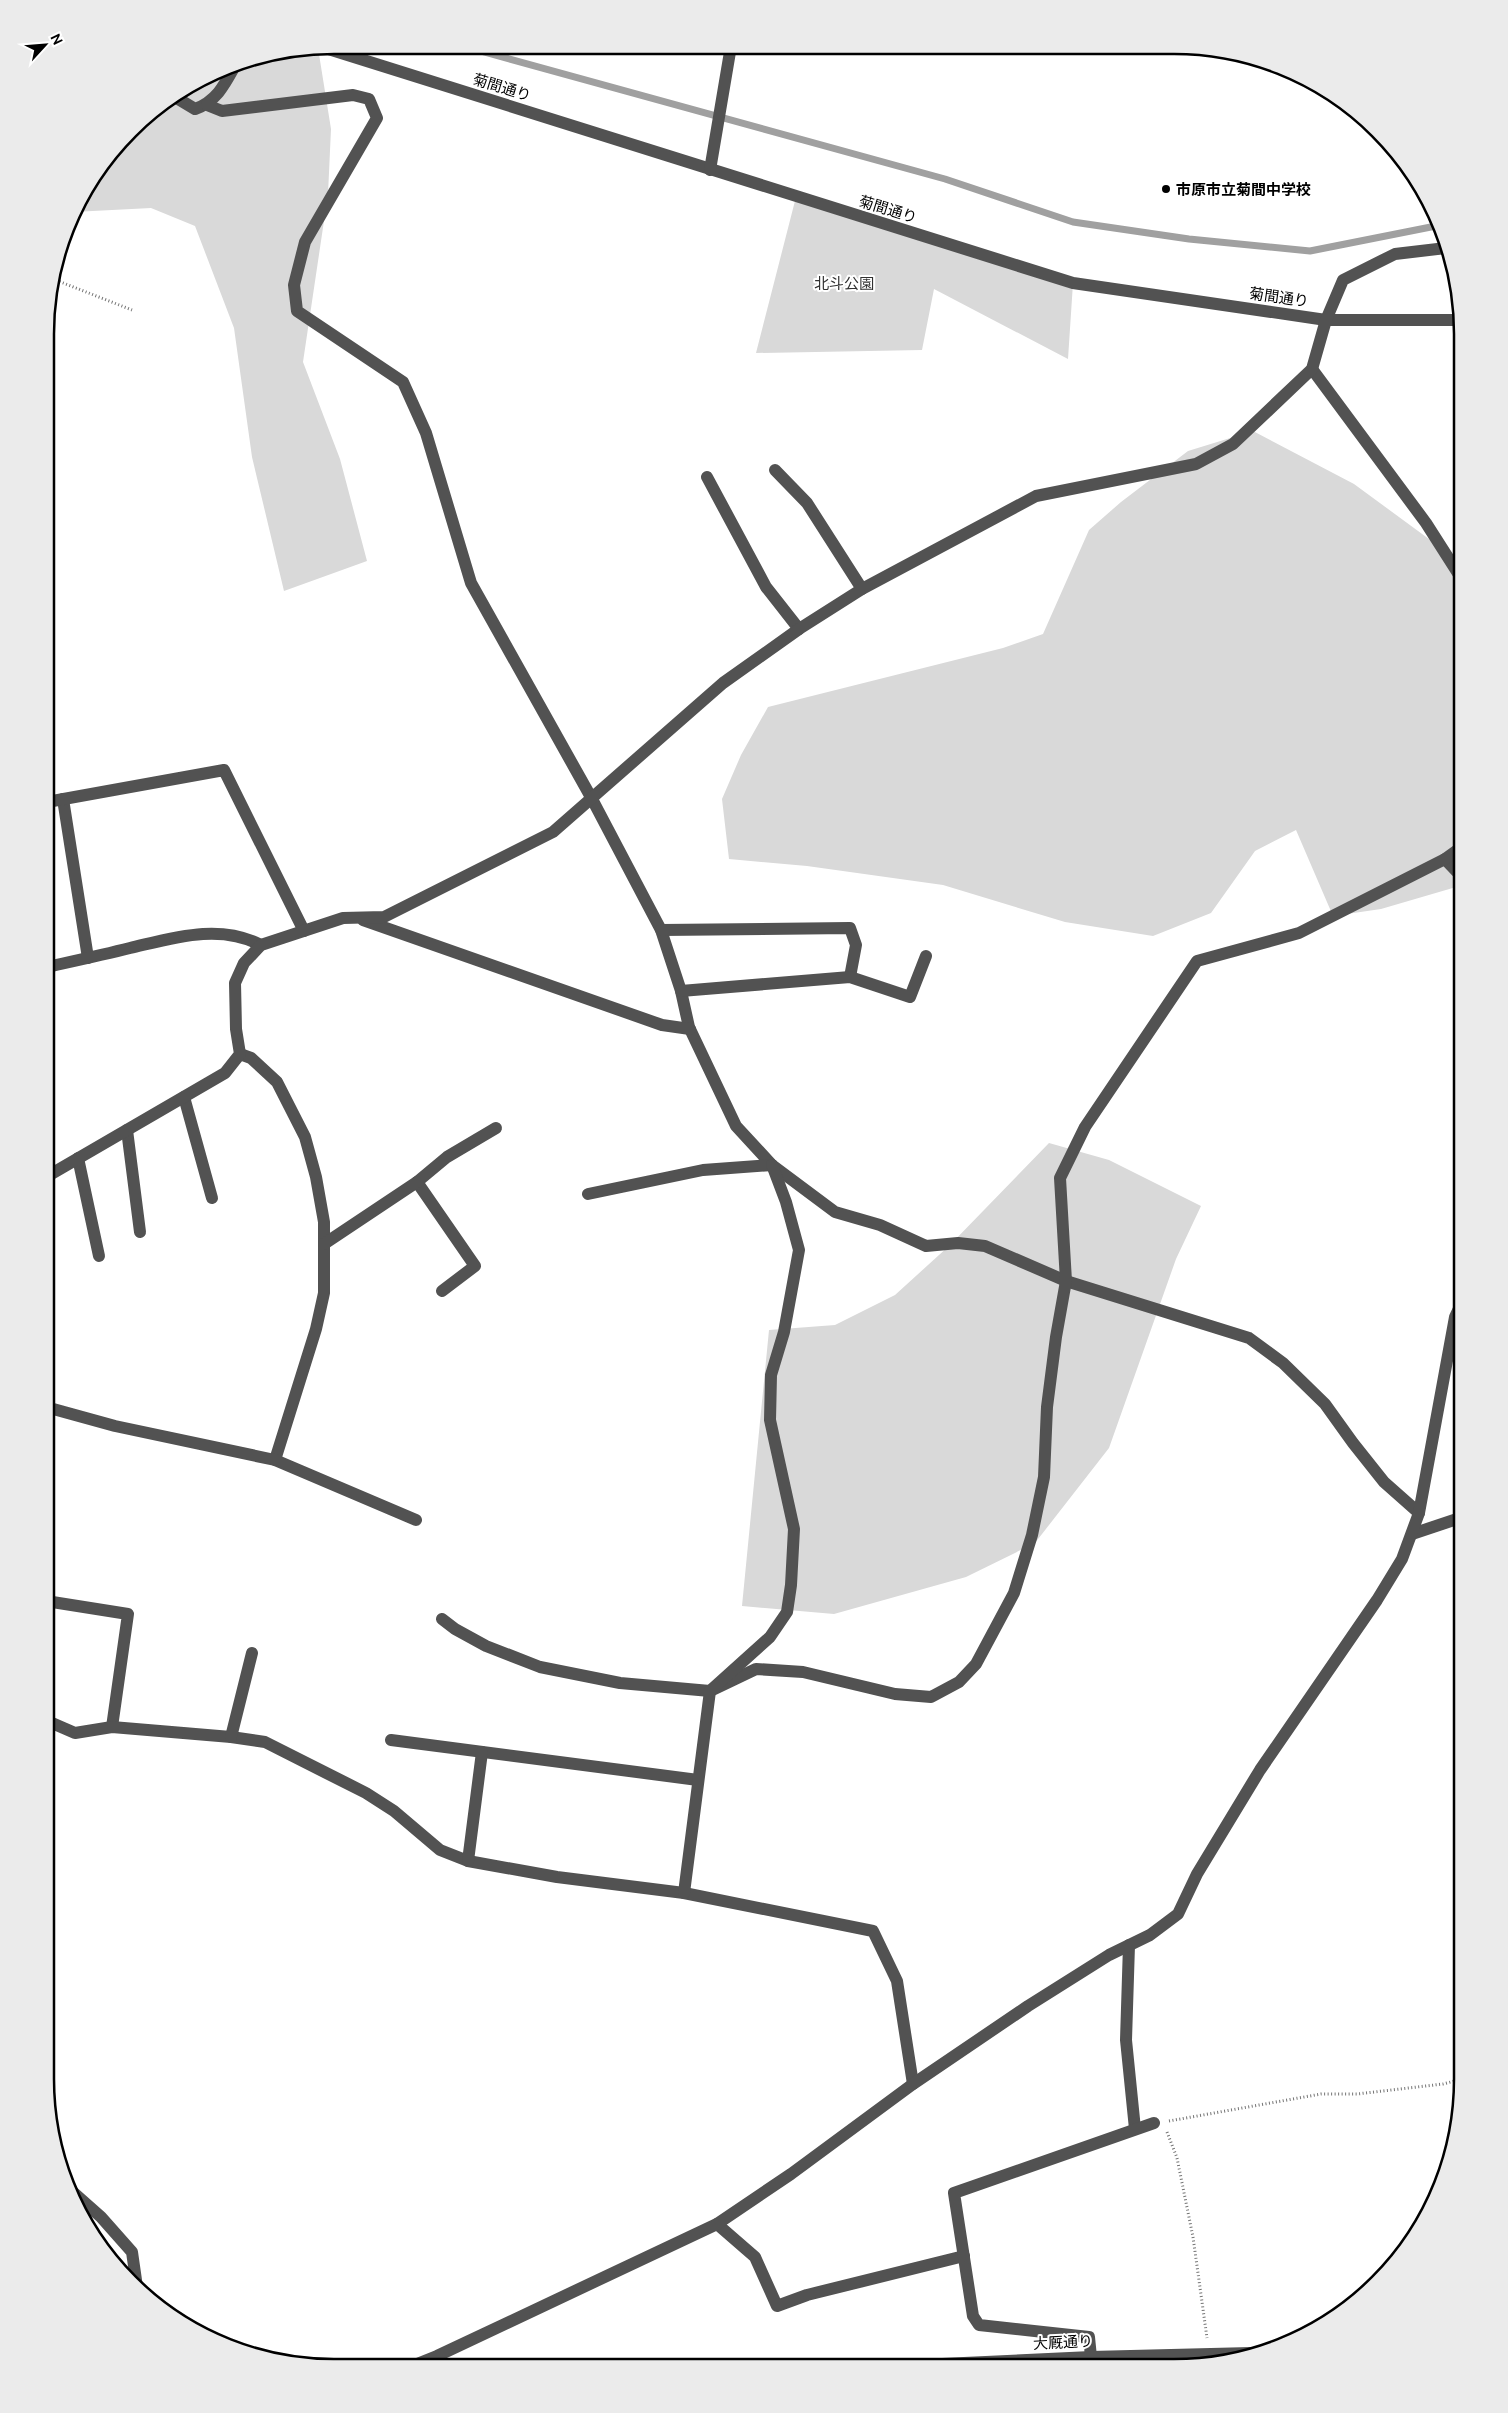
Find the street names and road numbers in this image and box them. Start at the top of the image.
street label: 菊間通り [471,70,533,104]
street label: 菊間通り [857,192,919,226]
street label: 菊間通り [1248,284,1310,310]
street label: 大厩通り [1033,2332,1093,2352]

